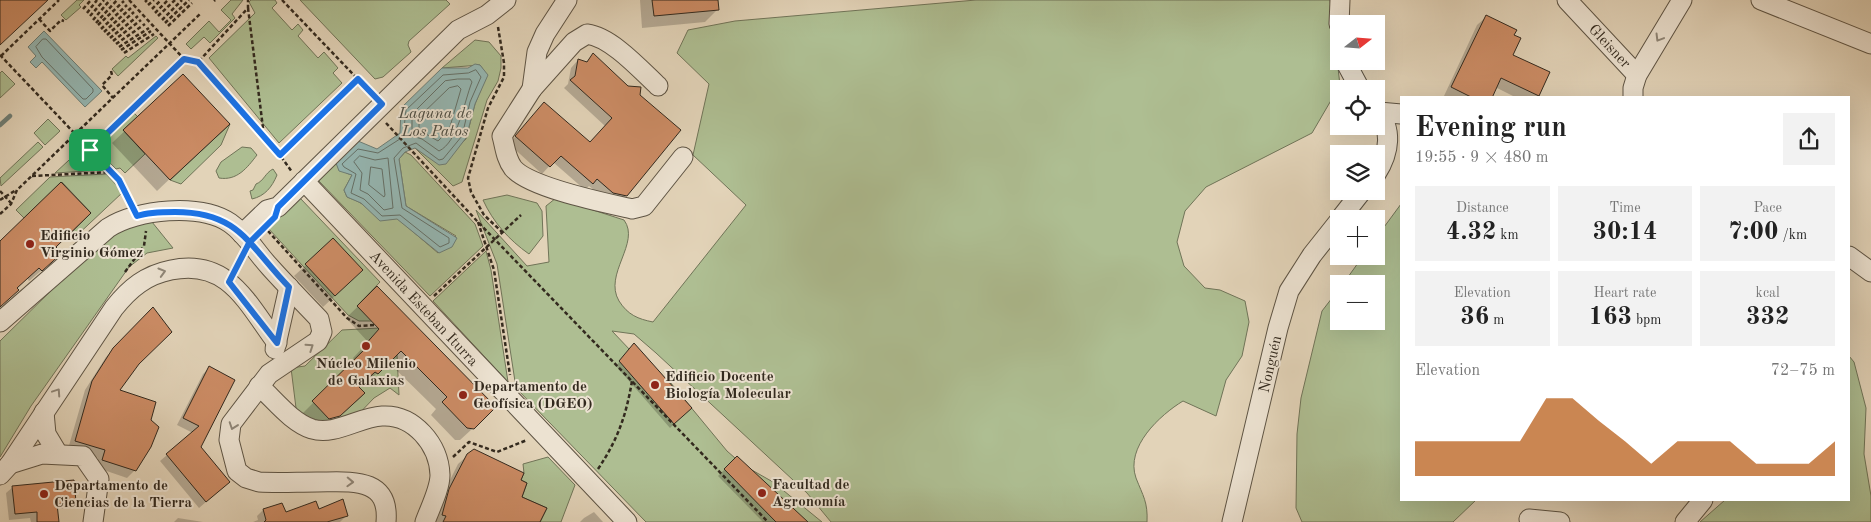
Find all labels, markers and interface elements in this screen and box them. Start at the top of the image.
north arrow [1330,15,1385,70]
map controls [1330,15,1385,330]
street label: Gleisner [1585,22,1633,72]
one-way arrow [1656,32,1666,41]
button: locate [1330,80,1385,135]
water label: Laguna de Los Patos [397,106,472,140]
button: share [1783,113,1835,165]
text: Evening run [1415,115,1567,143]
pin [69,129,111,171]
icon: arrive [76,136,104,164]
button: layers [1330,145,1385,200]
text: 19:55 · 9 × 480 m [1415,150,1548,166]
text: Distance [1456,201,1509,215]
text: Time [1609,201,1641,215]
text: Pace [1753,201,1782,215]
button: + [1330,210,1385,265]
text: 4.32 [1446,220,1496,245]
text: 30:14 [1592,220,1658,245]
text: 7:00 [1728,220,1779,245]
text: km [1496,228,1519,242]
text: /km [1779,228,1807,242]
place label: Edificio Virginio Gómez [40,229,143,261]
marker: Edificio Virginio Gómez [24,238,36,250]
street label: Avenida Esteban Iturra [366,249,480,370]
one-way arrow [158,268,166,278]
button: − [1330,275,1385,330]
text: Elevation [1454,286,1511,300]
text: Heart rate [1594,286,1656,300]
text: kcal [1756,286,1780,300]
text: 36 [1460,305,1489,330]
text: 163 [1589,305,1632,330]
text: 332 [1746,305,1789,330]
text: m [1489,313,1504,327]
text: bpm [1632,313,1661,327]
street label: Nonguén [1258,334,1285,394]
marker: Núcleo Milenio de Galaxias [360,340,372,352]
one-way arrow [304,343,313,353]
place label: Núcleo Milenio de Galaxias [316,357,416,389]
text: Elevation [1415,363,1480,379]
text: 72–75 m [1771,363,1835,379]
place label: Edificio Docente Biología Molecular [665,370,792,402]
marker: Edificio Docente Biología Molecular [649,379,661,391]
place label: Departamento de Geofísica (DGEO) [473,380,593,412]
one-way arrow [51,388,60,397]
marker: Departamento de Geofísica (DGEO) [457,389,469,401]
one-way arrow [229,421,239,430]
one-way arrow [346,477,354,488]
place label: Facultad de Agronomía [772,478,850,510]
place label: Departamento de Ciencias de la Tierra [54,479,193,511]
marker: Facultad de Agronomía [756,487,768,499]
marker: Departamento de Ciencias de la Tierra [38,488,50,500]

